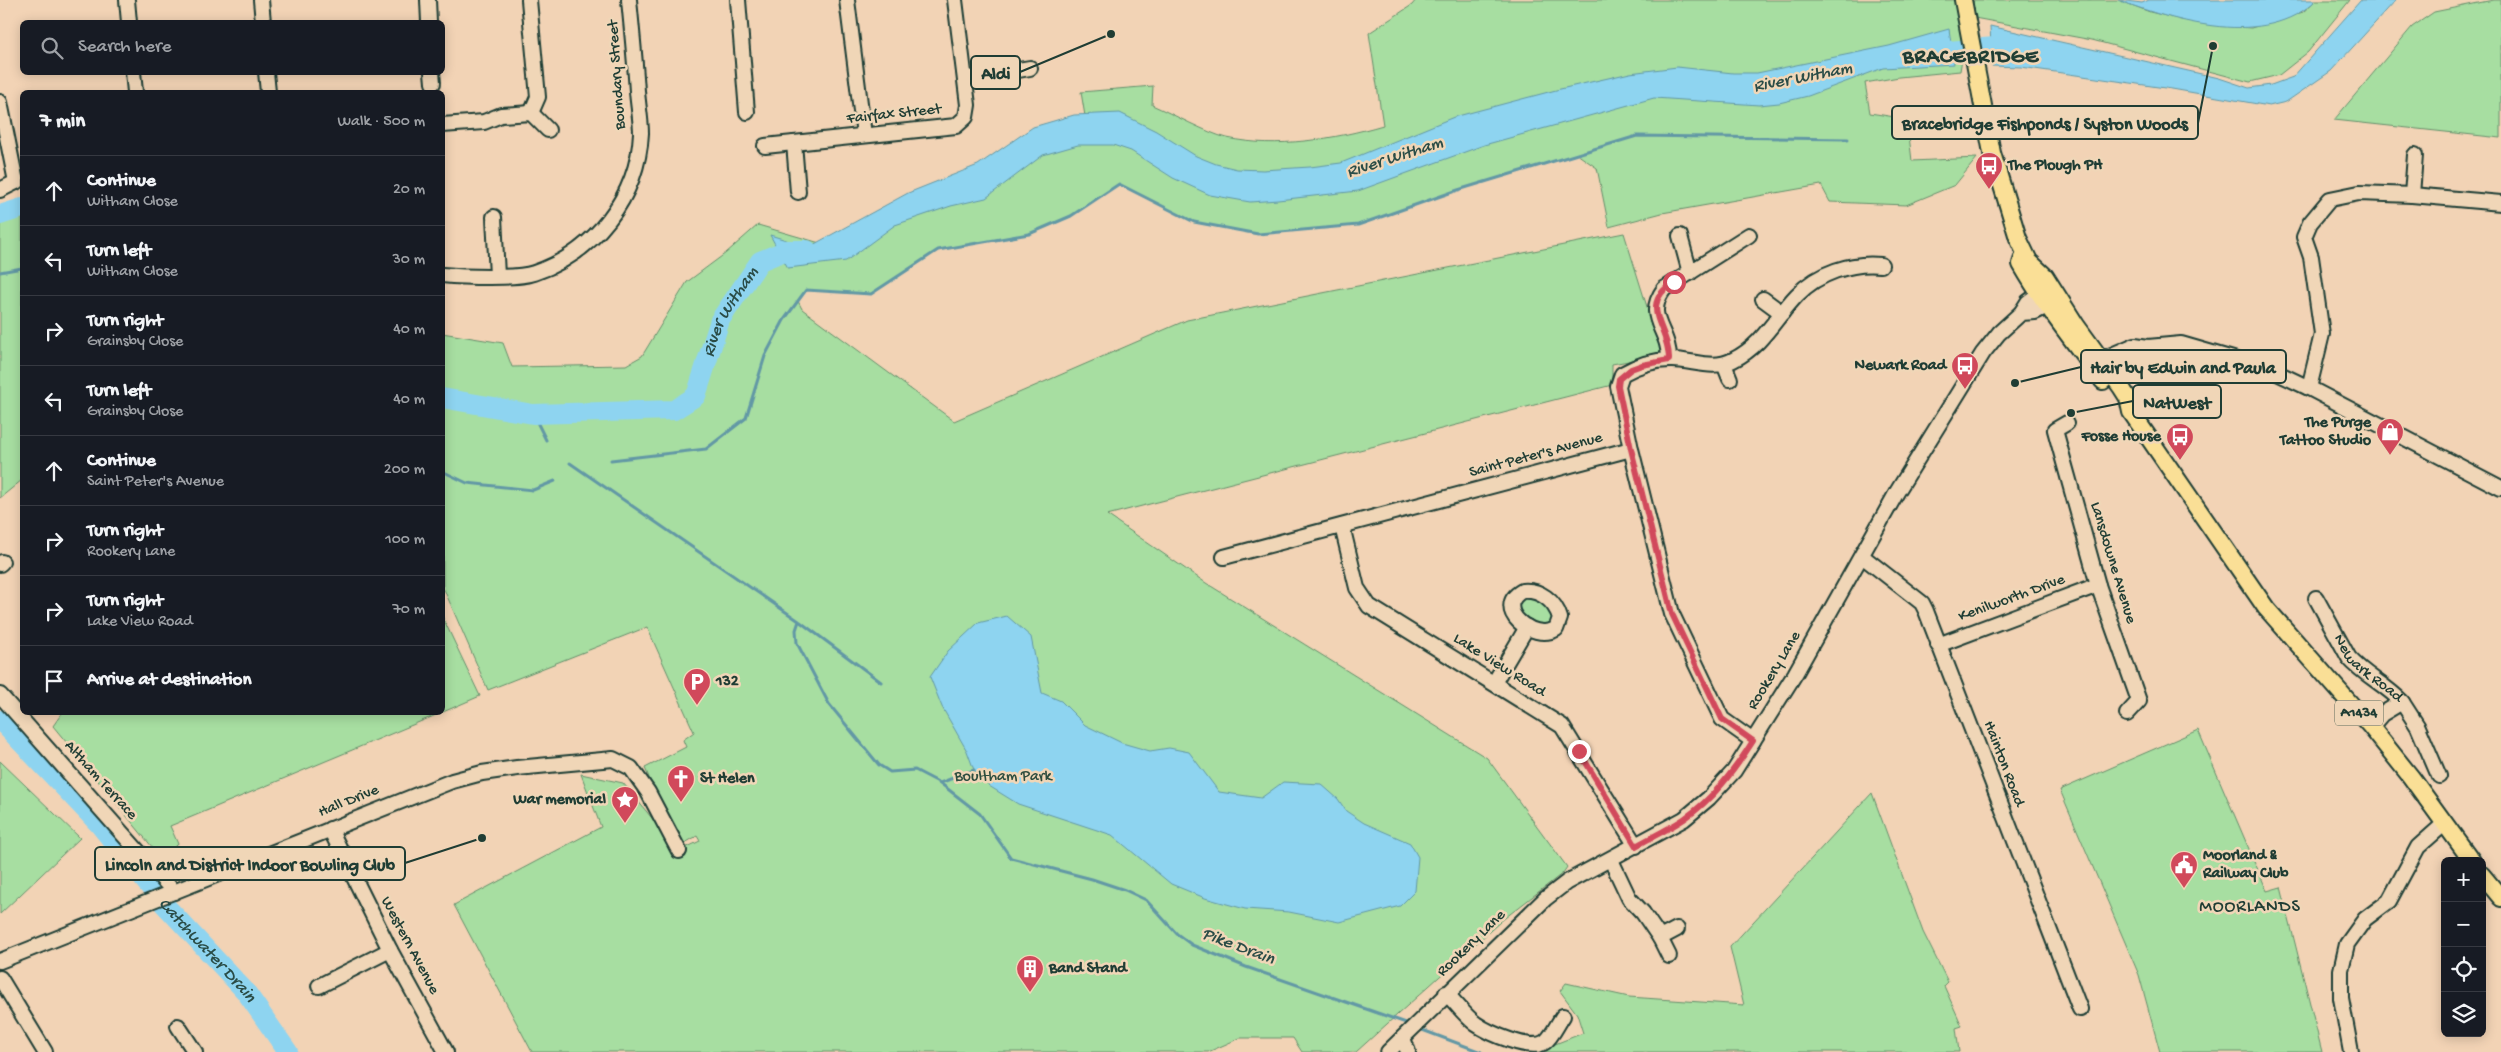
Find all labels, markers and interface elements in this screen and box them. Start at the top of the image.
street label: Boundary Street [605,18,631,131]
search box [20,20,445,75]
icon: search [38,34,66,62]
text: Search here [78,36,172,59]
district label: BRACEBRIDGE [1902,46,2040,71]
callout: Aldi [971,56,1020,89]
water label: River Witham [1752,58,1854,98]
text: Aldi [980,65,1011,86]
street label: Fairfax Street [845,100,944,130]
callout: Bracebridge Fishponds / Syston Woods [1892,106,2198,139]
text: 7 min [40,110,85,135]
text: Walk · 500 m [338,113,425,132]
text: Bracebridge Fishponds / Syston Woods [1901,115,2189,136]
water label: River Witham [1344,132,1446,183]
bus stop icon: The Plough PH [1974,151,2004,190]
place label: The Plough PH [2006,157,2103,176]
text: Continue [87,170,156,193]
icon: ahead [40,177,68,205]
text: 20 m [393,181,425,200]
text: Witham Close [87,193,178,212]
text: Turn left [87,240,151,263]
icon: left [40,247,68,275]
text: 30 m [392,251,425,270]
text: Witham Close [87,263,178,282]
water label: River Witham [698,263,764,360]
route start [1663,271,1686,294]
text: Turn right [87,310,163,333]
icon: right [40,317,68,345]
text: 40 m [393,321,425,340]
text: Grainsby Close [87,333,183,352]
callout: Hair by Edwin and Paula [2081,350,2286,383]
bus stop icon: Newark Road [1950,351,1980,390]
place label: Newark Road [1854,357,1948,376]
text: Hair by Edwin and Paula [2090,359,2277,380]
text: Turn left [87,380,151,403]
callout: NatWest [2133,385,2221,418]
icon: left [40,387,68,415]
text: 40 m [393,391,425,410]
text: NatWest [2143,394,2212,415]
text: Grainsby Close [87,403,183,422]
place label: The Purge Tattoo Studio [2278,414,2372,451]
shop icon: The Purge Tattoo Studio [2375,417,2405,456]
bus stop icon: Fosse House [2165,422,2195,461]
place label: Fosse House [2081,428,2162,447]
street label: Saint Peter's Avenue [1467,429,1605,483]
text: Continue [87,450,156,473]
icon: ahead [40,457,68,485]
text: 200 m [384,461,425,480]
text: Saint Peter's Avenue [87,473,224,492]
street label: Lansdowne Avenue [2084,500,2140,627]
text: Turn right [87,520,163,543]
icon: right [40,527,68,555]
text: 100 m [385,531,425,550]
text: Rookery Lane [87,543,175,562]
street label: Kenilworth Drive [1956,571,2068,627]
text: Turn right [87,590,163,613]
icon: right [40,597,68,625]
text: 70 m [392,601,425,620]
text: Lake View Road [87,613,193,632]
street label: Rookery Lane [1744,628,1806,714]
street label: Lake View Road [1449,630,1550,703]
street label: Newark Road [2328,631,2408,708]
icon: arrive [40,667,68,695]
parking icon: 132 [682,667,712,706]
text: Arrive at destination [87,669,251,692]
place label: 132 [715,673,739,692]
road number: A1434 [2335,700,2383,726]
street label: Hainton Road [1978,718,2029,811]
street label: Altham Terrace [59,737,141,825]
route end [1568,740,1591,763]
church icon: St Helen [666,764,696,803]
park label: Boultham Park [953,768,1053,787]
place label: St Helen [700,770,755,789]
street label: Hall Drive [316,781,383,823]
place icon: War memorial [610,785,640,824]
place label: War memorial [512,791,606,810]
callout: Lincoln and District Indoor Bowling Club [95,847,405,880]
place label: Moorland & Railway Club [2202,847,2289,884]
public building icon: Moorland & Railway Club [2169,850,2199,889]
text: Lincoln and District Indoor Bowling Club [105,856,396,877]
map controls [2441,857,2486,1037]
button: + [2441,857,2486,902]
water label: Catchwater Drain [154,894,261,1007]
street label: Western Avenue [375,894,443,999]
district label: MOORLANDS [2199,897,2301,918]
button: − [2441,902,2486,947]
street label: Rookery Lane [1434,906,1511,982]
water label: Pike Drain [1199,924,1278,971]
button: locate [2441,947,2486,992]
building icon: Band Stand [1015,954,1045,993]
place label: Band Stand [1048,960,1128,979]
button: layers [2441,992,2486,1037]

